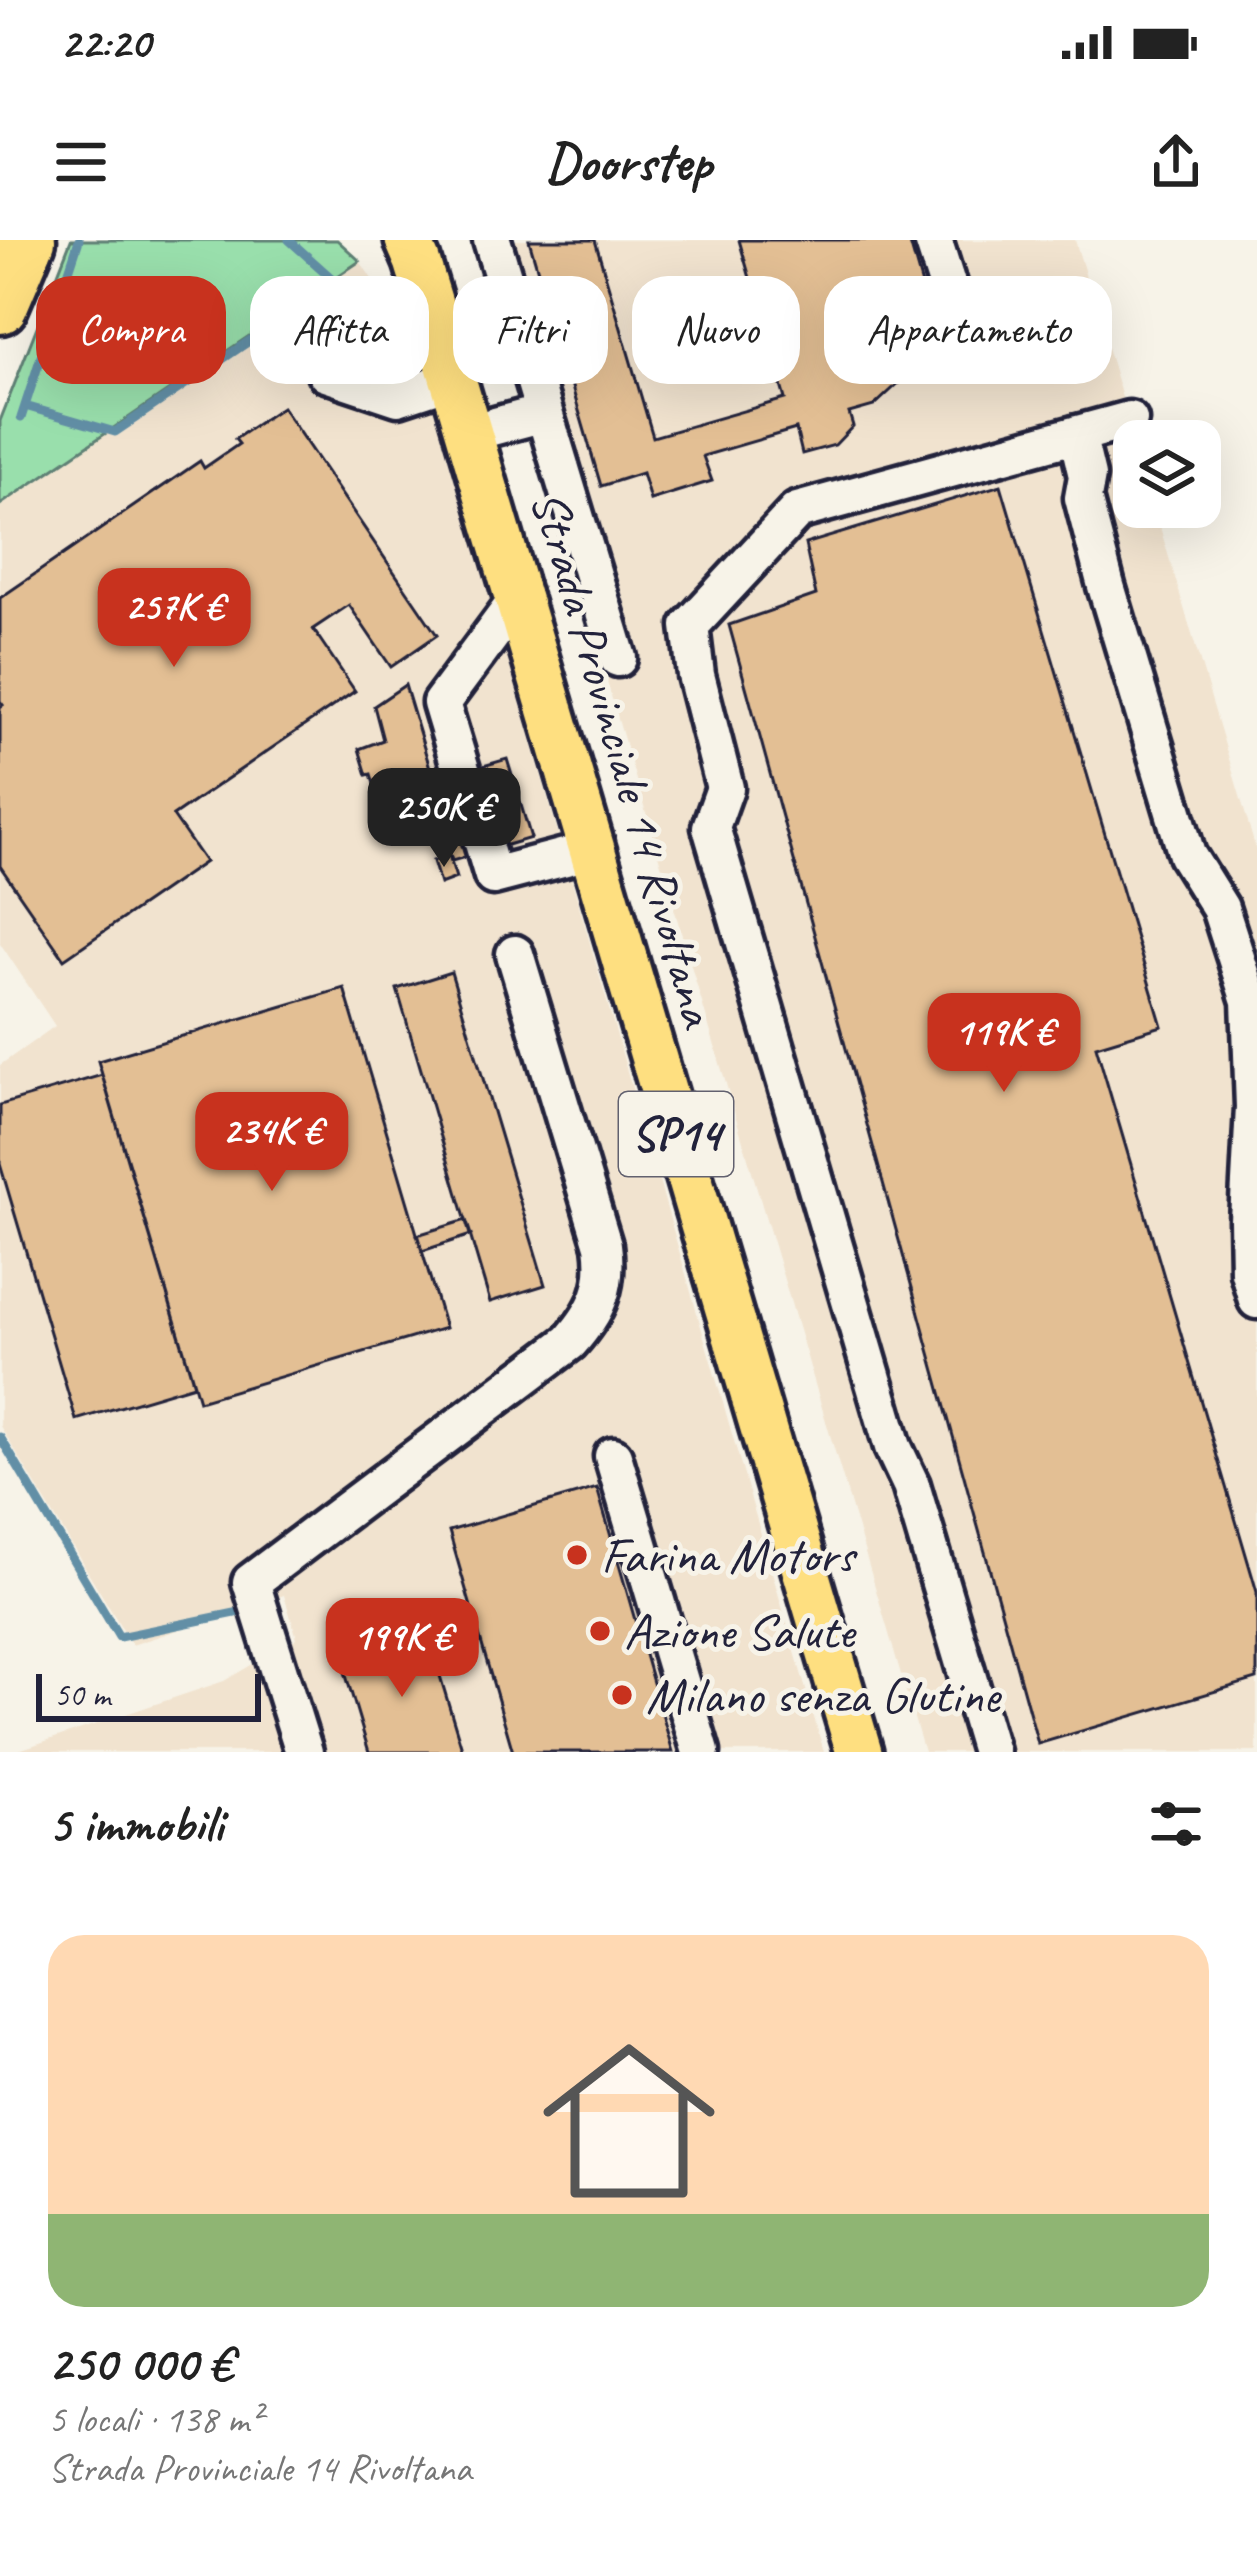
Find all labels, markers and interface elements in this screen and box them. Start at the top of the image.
text: 22:20 [60,14,150,71]
text: Doorstep [546,128,712,196]
icon: menu [48,129,114,195]
icon: share [1143,129,1209,195]
chip: Compra [36,276,226,384]
chip: Affitta [250,276,429,384]
chip: Filtri [453,276,608,384]
chip: Nuovo [632,276,800,384]
chip: Appartamento [824,276,1112,384]
map controls [1113,420,1221,528]
button: layers [1113,420,1221,528]
street label: Strada Provinciale 14 Rivoltana [517,483,732,1037]
pin: 257K € [76,568,272,670]
text: 257K € [125,582,223,631]
pin: 250K € [346,768,542,870]
text: 250K € [395,782,493,831]
pin: 119K € [906,993,1102,1095]
text: 119K € [955,1007,1053,1056]
pin: 234K € [174,1092,370,1194]
road number: SP14 [619,1092,733,1176]
text: 234K € [222,1106,322,1155]
place label: Farina Motors [601,1523,858,1587]
marker: Farina Motors [564,1542,590,1568]
pin: 199K € [304,1598,500,1700]
place label: Azione Salute [624,1599,858,1663]
text: 199K € [353,1612,451,1661]
marker: Azione Salute [587,1618,613,1644]
place label: Milano senza Glutine [646,1663,1003,1727]
scale bar [36,1668,261,1721]
text: 50 m [54,1674,110,1716]
marker: Milano senza Glutine [609,1682,635,1708]
icon: filters [1143,1791,1209,1857]
text: 5 immobili [48,1792,223,1856]
icon: home [521,2013,737,2229]
text: 250 000 € [48,2331,233,2395]
text: 5 locali · 138 m² [48,2395,261,2444]
text: Strada Provinciale 14 Rivoltana [48,2444,472,2493]

